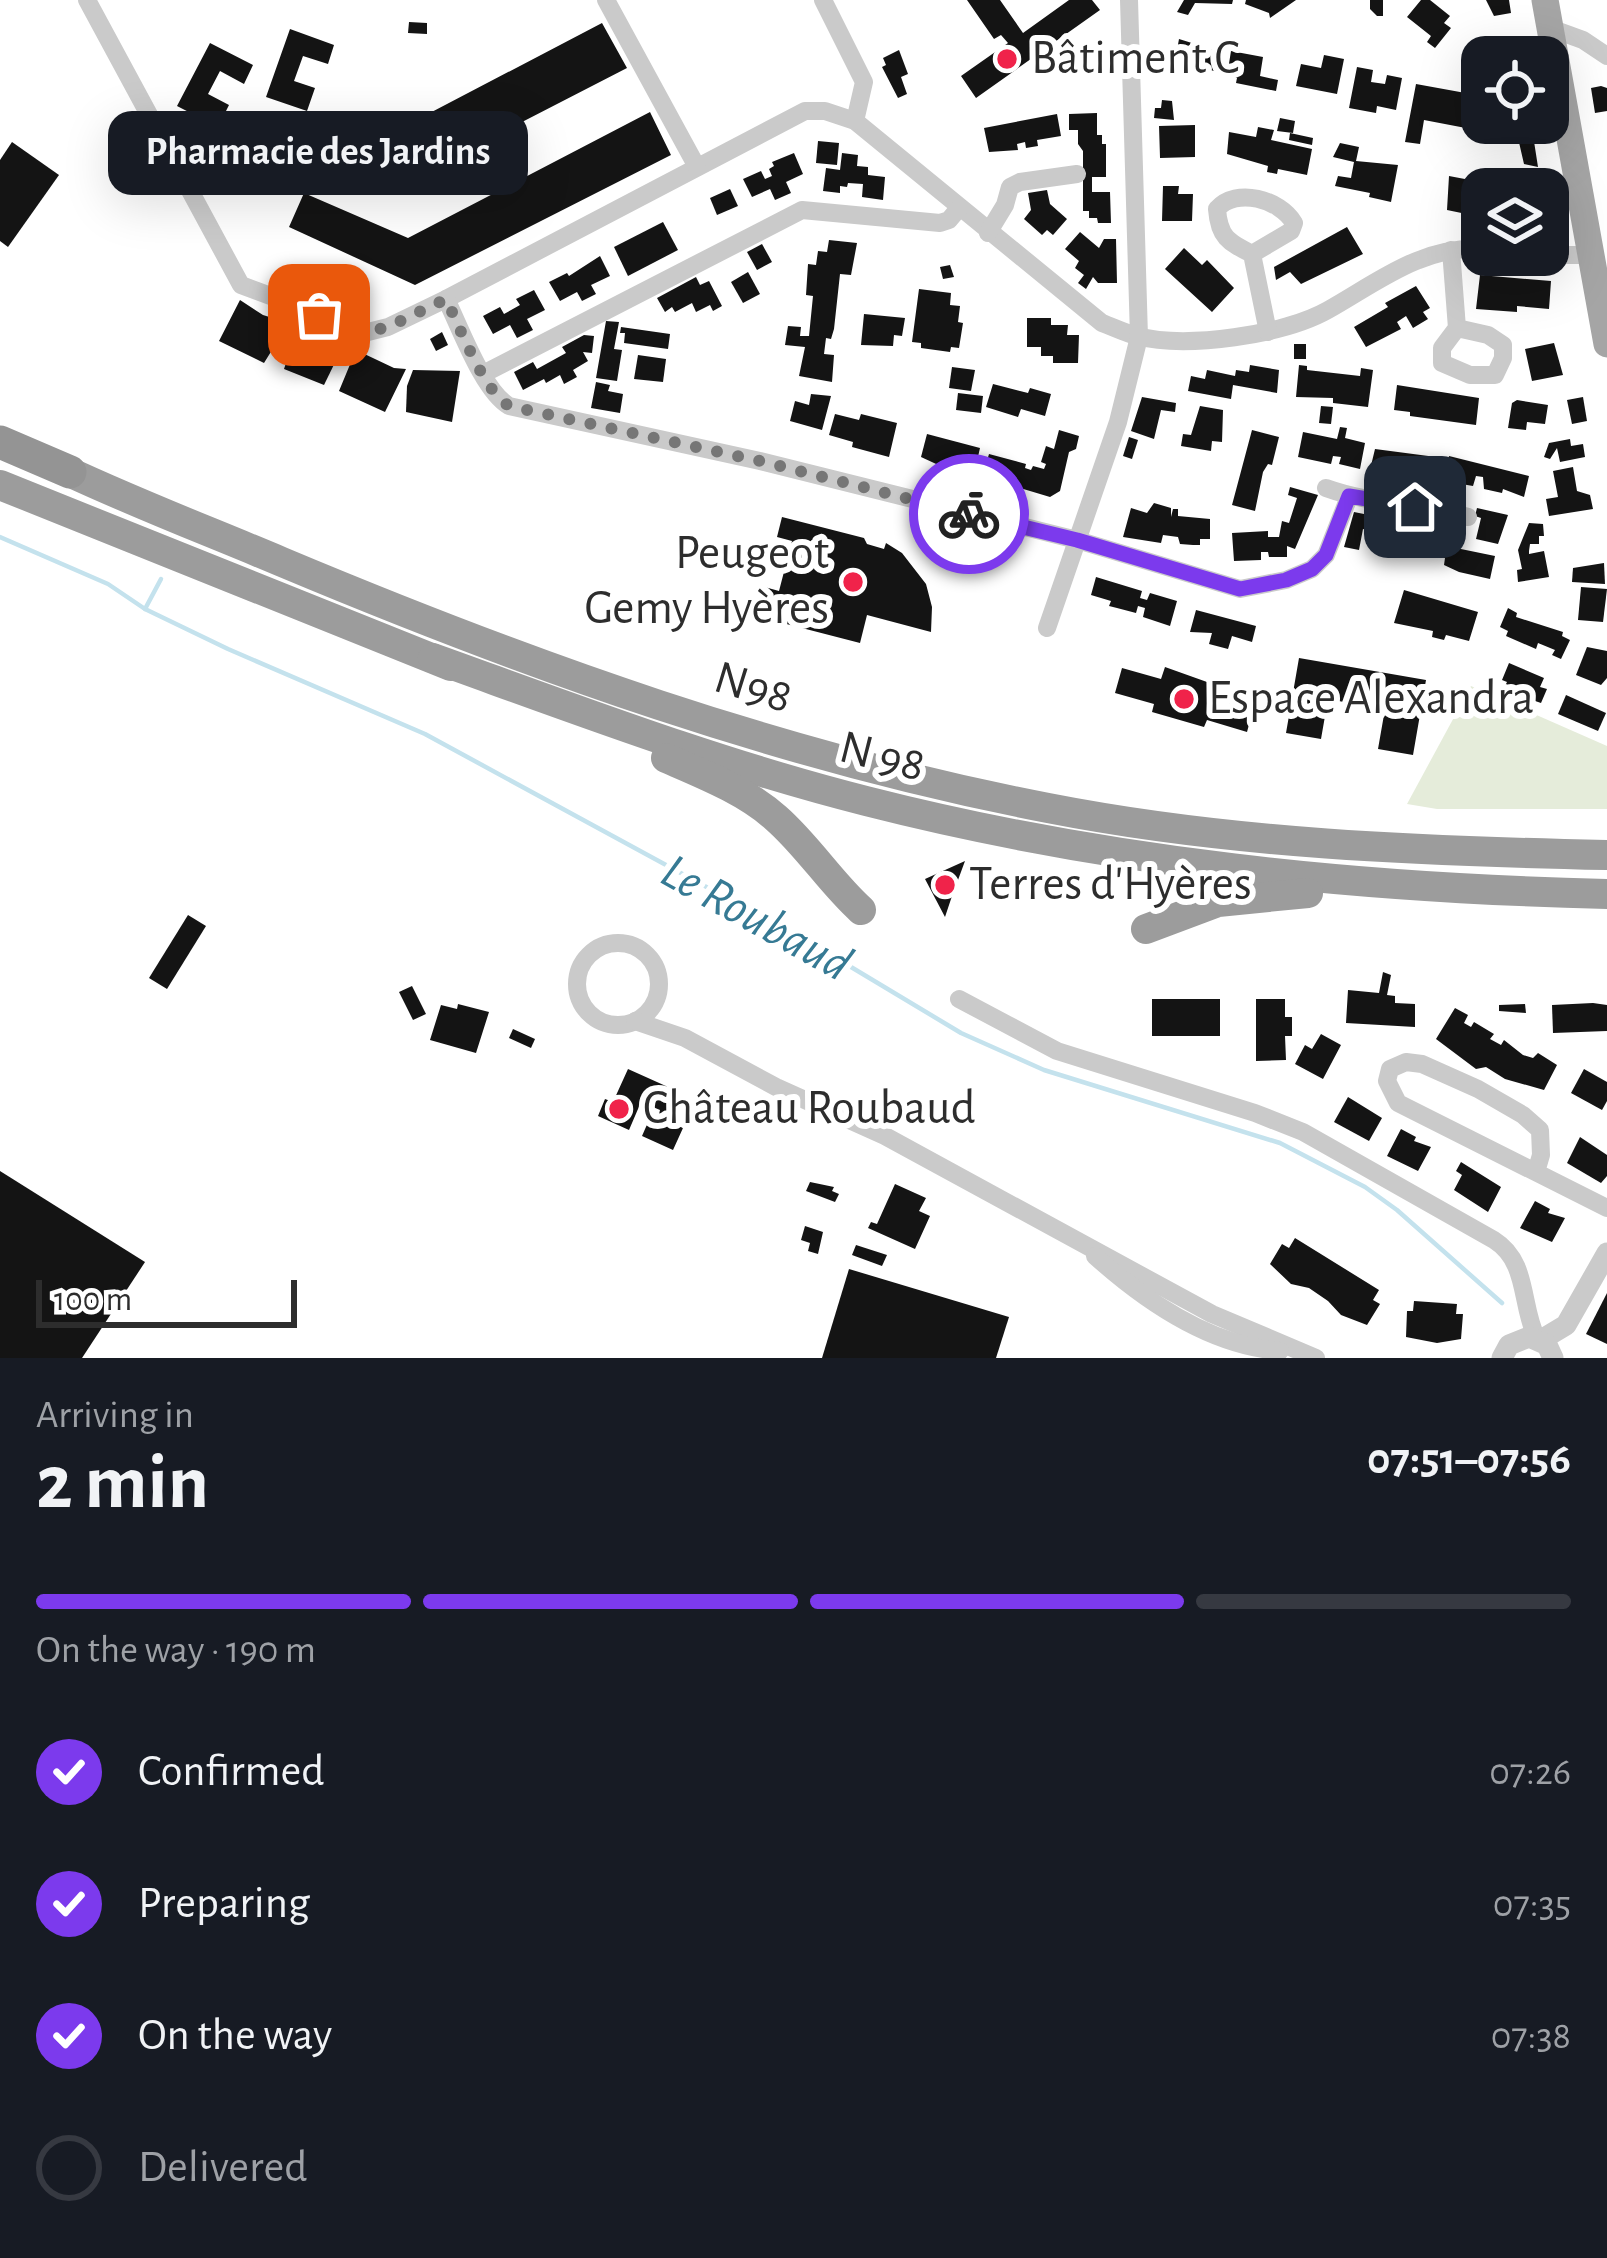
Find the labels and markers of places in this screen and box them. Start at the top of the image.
place label: Bâtiment C [1031,35,1239,83]
marker: Bâtiment C [994,46,1020,72]
callout: Pharmacie des Jardins [109,111,529,195]
pin [268,264,370,366]
pin [1364,456,1466,558]
place label: Peugeot Gemy Hyères [584,530,829,633]
marker: Peugeot Gemy Hyères [840,569,866,595]
place label: Espace Alexandra [1208,675,1534,723]
marker: Espace Alexandra [1171,686,1197,712]
place label: Terres d'Hyères [969,861,1252,909]
marker: Terres d'Hyères [932,872,958,898]
place label: Château Roubaud [643,1085,976,1133]
marker: Château Roubaud [606,1096,632,1122]

